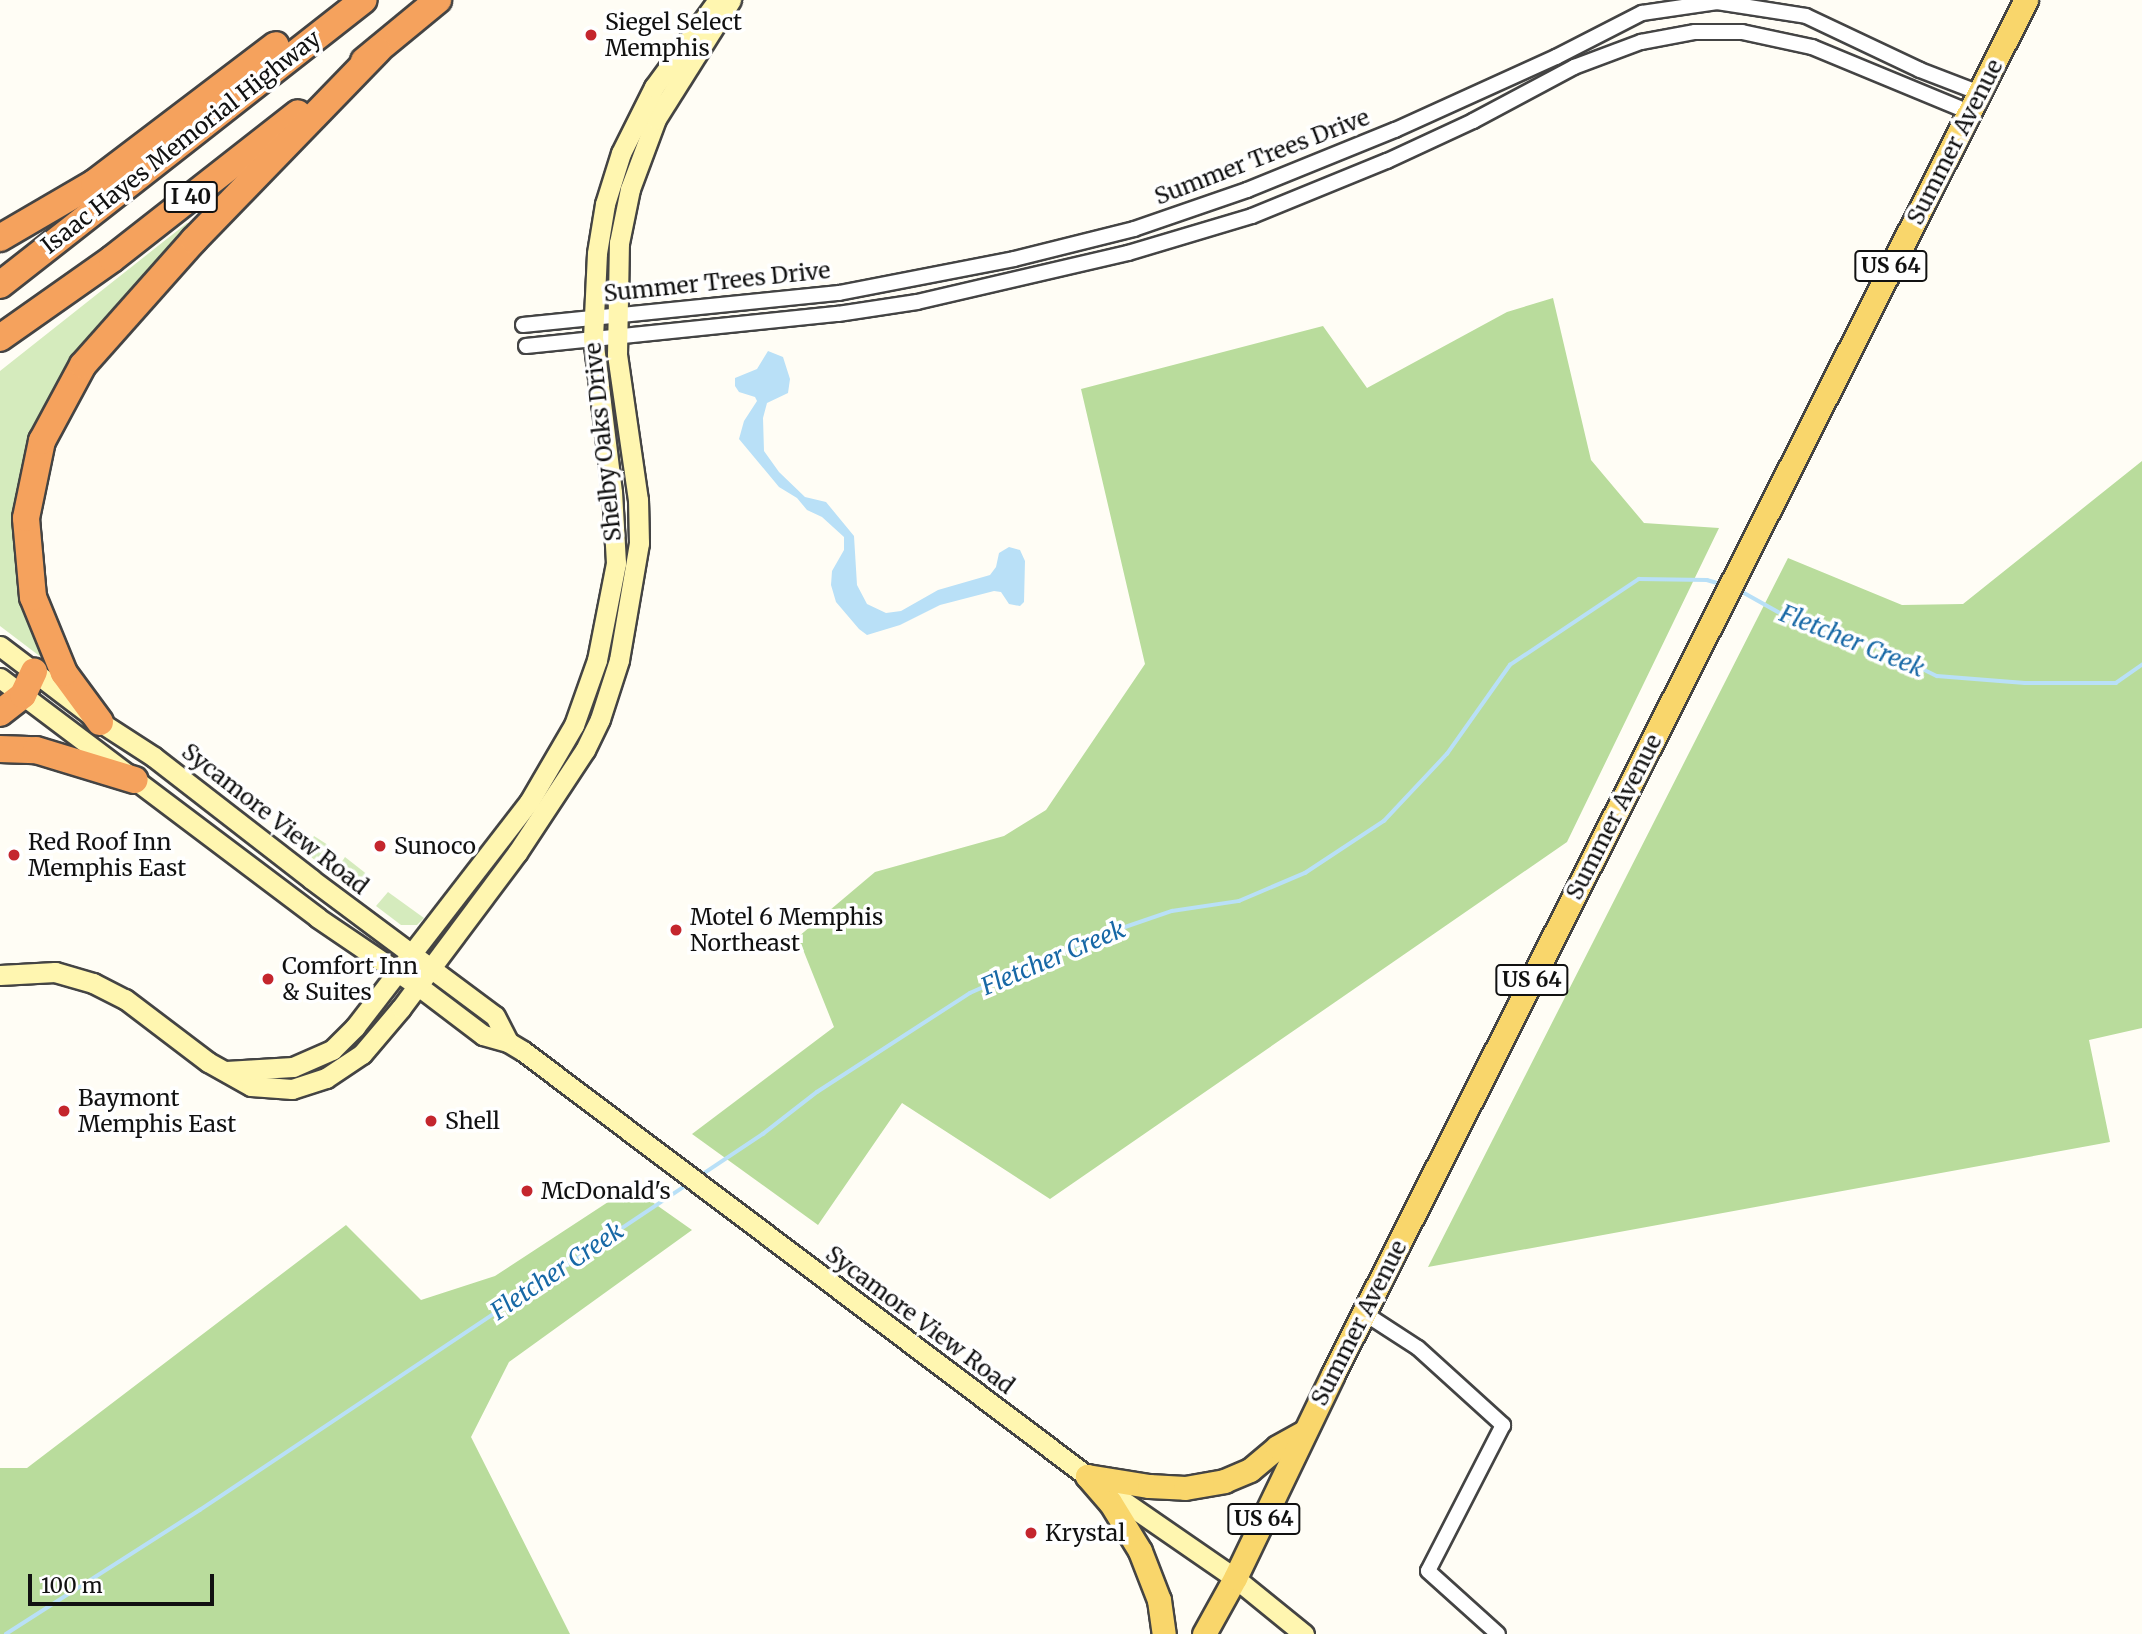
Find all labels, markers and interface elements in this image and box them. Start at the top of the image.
place label: Siegel Select Memphis [605,8,742,62]
street label: Isaac Hayes Memorial Highway [36,24,326,260]
marker: Siegel Select Memphis [583,27,599,43]
street label: Summer Avenue [1901,55,2009,229]
street label: Summer Trees Drive [1151,103,1373,211]
road number: I 40 [163,180,219,214]
road number: US 64 [1854,248,1928,284]
street label: Summer Trees Drive [602,256,832,308]
street label: Shelby Oaks Drive [579,341,627,543]
water label: Fletcher Creek [1776,599,1928,683]
street label: Summer Avenue [1560,730,1668,904]
street label: Sycamore View Road [176,738,374,900]
place label: Red Roof Inn Memphis East [28,828,186,882]
place label: Sunoco [394,832,476,860]
marker: Sunoco [372,838,388,854]
marker: Red Roof Inn Memphis East [6,847,22,863]
place label: Motel 6 Memphis Northeast [690,903,883,957]
water label: Fletcher Creek [977,915,1129,1001]
marker: Motel 6 Memphis Northeast [668,922,684,938]
place label: Comfort Inn & Suites [282,952,418,1006]
road number: US 64 [1495,962,1569,998]
marker: Comfort Inn & Suites [260,971,276,987]
place label: Baymont Memphis East [78,1084,236,1138]
marker: Baymont Memphis East [56,1103,72,1119]
place label: Shell [445,1107,500,1135]
marker: Shell [423,1113,439,1129]
place label: McDonald's [541,1177,671,1205]
marker: McDonald's [519,1183,535,1199]
water label: Fletcher Creek [485,1216,629,1326]
street label: Summer Avenue [1305,1236,1413,1410]
street label: Sycamore View Road [820,1240,1020,1400]
road number: US 64 [1227,1502,1301,1536]
place label: Krystal [1045,1519,1125,1547]
marker: Krystal [1023,1525,1039,1541]
scale bar [32,1560,217,1604]
text: 100 m [41,1572,103,1599]

